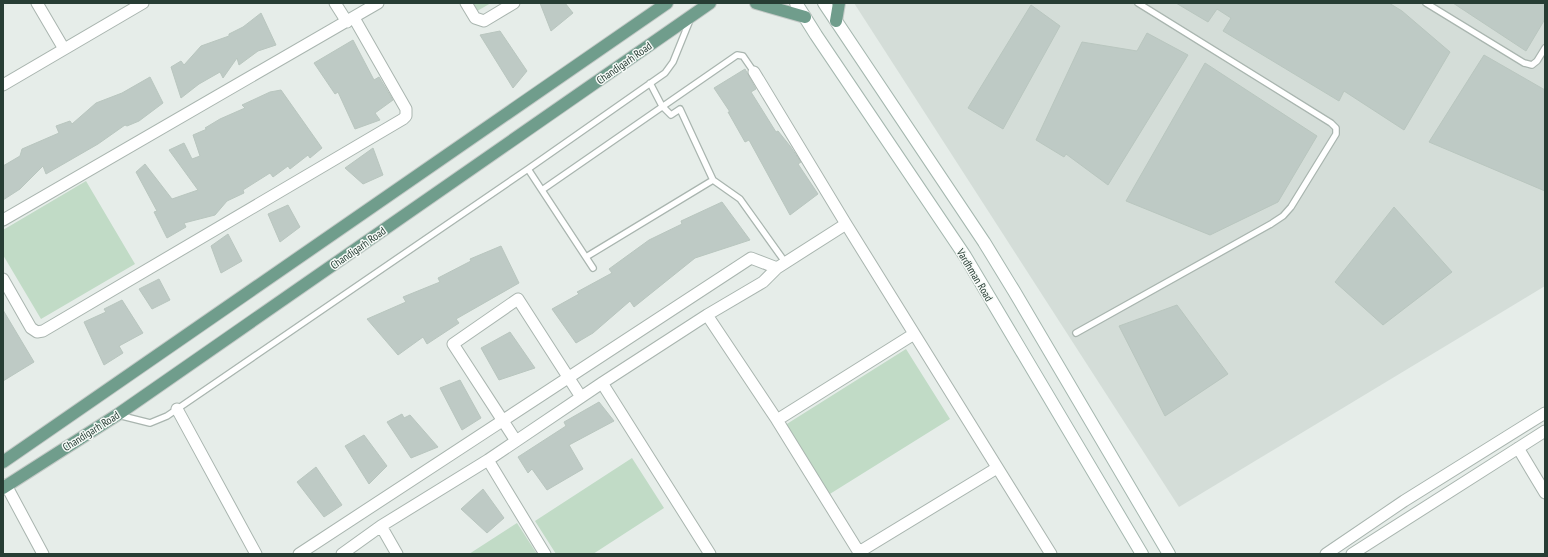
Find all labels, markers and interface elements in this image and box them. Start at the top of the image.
street label: Chandigarh Road [594,39,655,87]
street label: Chandigarh Road [328,224,389,272]
street label: Vardhman Road [953,245,996,304]
street label: Chandigarh Road [60,408,122,454]

